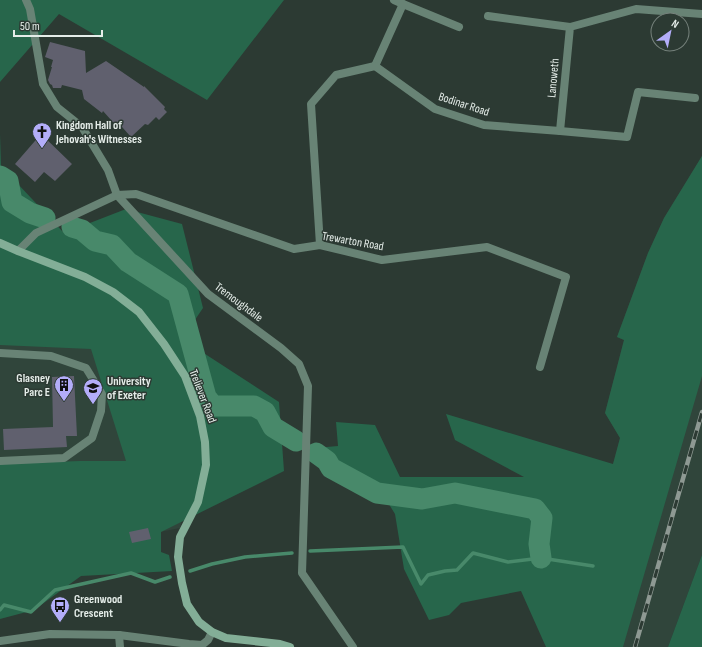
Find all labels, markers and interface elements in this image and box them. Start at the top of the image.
scale bar [14,12,102,38]
north arrow [650,12,690,52]
text: N [669,17,681,31]
text: 50 m [20,19,40,34]
street label: Lanoweth [544,58,563,98]
street label: Bodinar Road [436,89,491,120]
place label: Kingdom Hall of Jehovah's Witnesses [55,118,142,147]
church icon: Kingdom Hall of Jehovah's Witnesses [31,121,53,149]
street label: Trewarton Road [321,229,385,254]
street label: Tremoughdale [212,279,266,325]
street label: Treliever Road [185,367,220,425]
place label: Glasney Parc E [16,371,50,400]
building icon: Glasney Parc E [53,374,75,402]
place label: University of Exeter [107,374,151,403]
school or university icon: University of Exeter [82,377,104,405]
place label: Greenwood Crescent [74,592,122,621]
bus stop icon: Greenwood Crescent [49,595,71,623]

